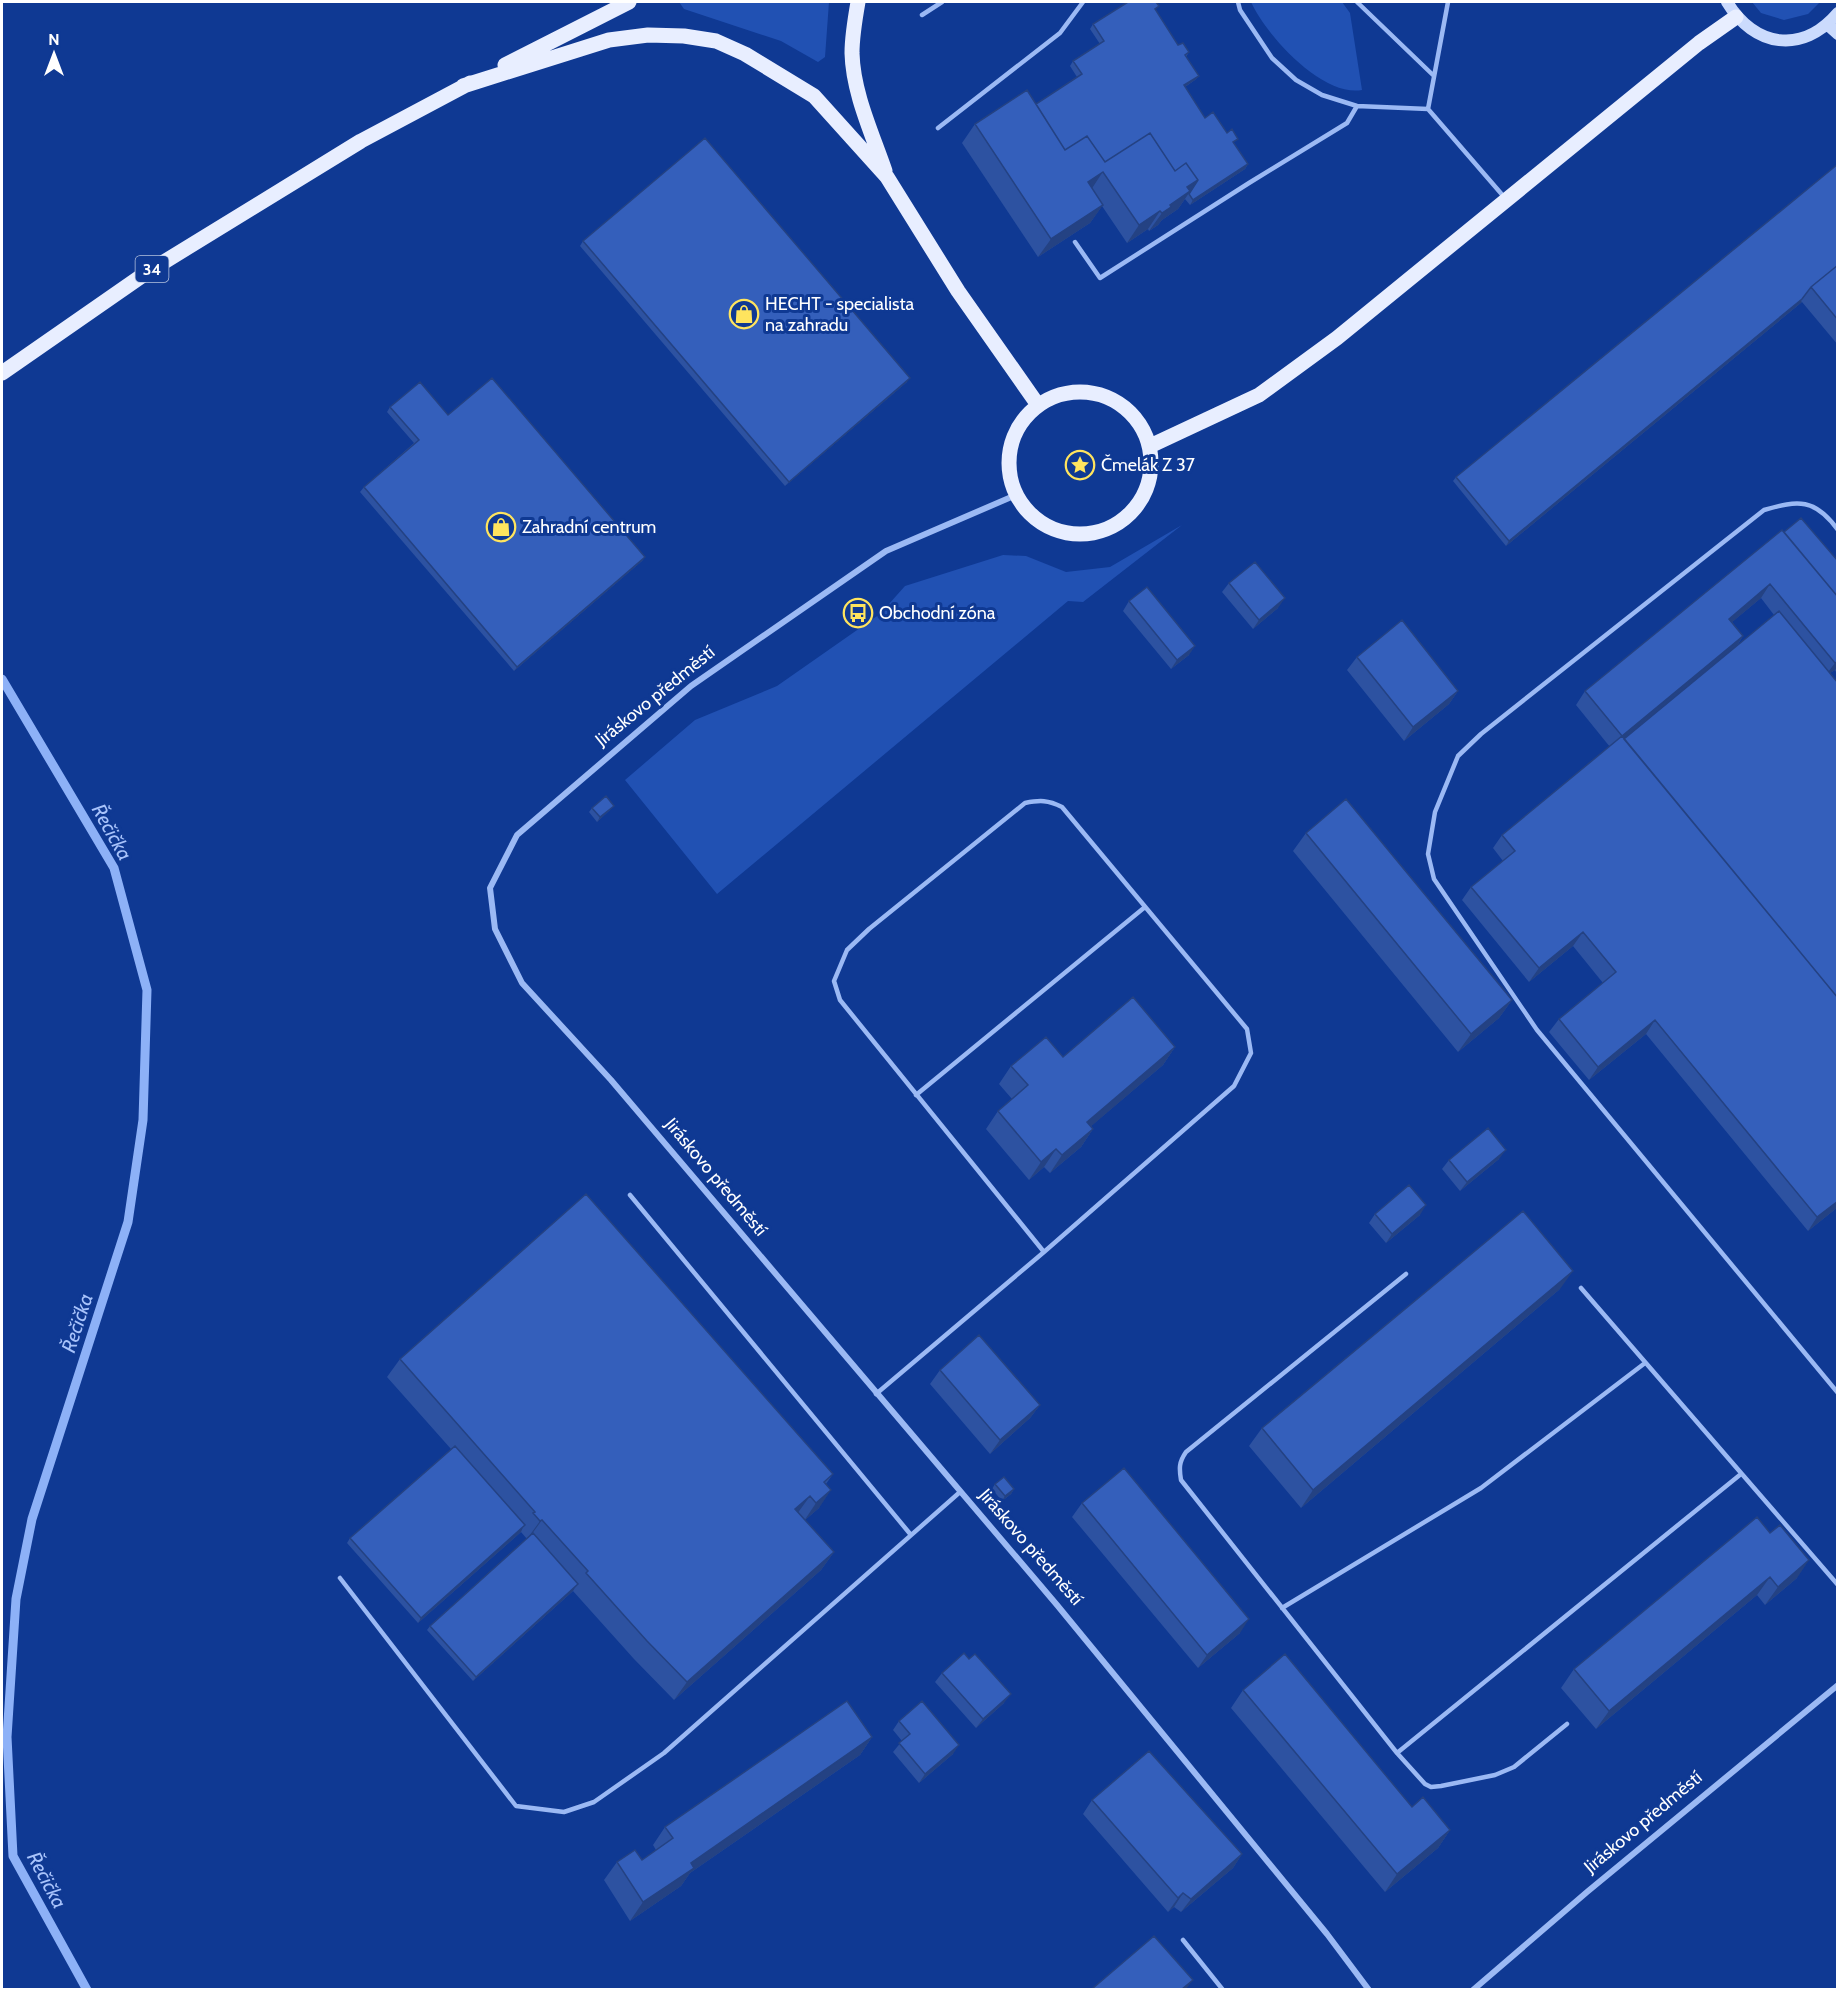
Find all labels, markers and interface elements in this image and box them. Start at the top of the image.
north arrow [24,24,84,84]
text: N [48,30,60,49]
road number: 34 [136,256,168,282]
place label: HECHT - specialista na zahradu [765,293,915,336]
shop icon: HECHT - specialista na zahradu [728,298,760,330]
place icon: Čmelák Z 37 [1064,449,1096,481]
place label: Čmelák Z 37 [1101,454,1195,476]
shop icon: Zahradní centrum [485,511,517,543]
place label: Zahradní centrum [522,516,656,538]
bus stop icon: Obchodní zóna [842,597,874,629]
place label: Obchodní zóna [879,602,996,624]
street label: Jiráskovo předměstí [590,641,719,752]
water label: Řečička [87,800,137,864]
street label: Jiráskovo předměstí [660,1113,772,1241]
water label: Řečička [56,1290,98,1356]
street label: Jiráskovo předměstí [974,1483,1088,1610]
street label: Jiráskovo předměstí [1579,1766,1707,1878]
water label: Řečička [22,1848,72,1912]

